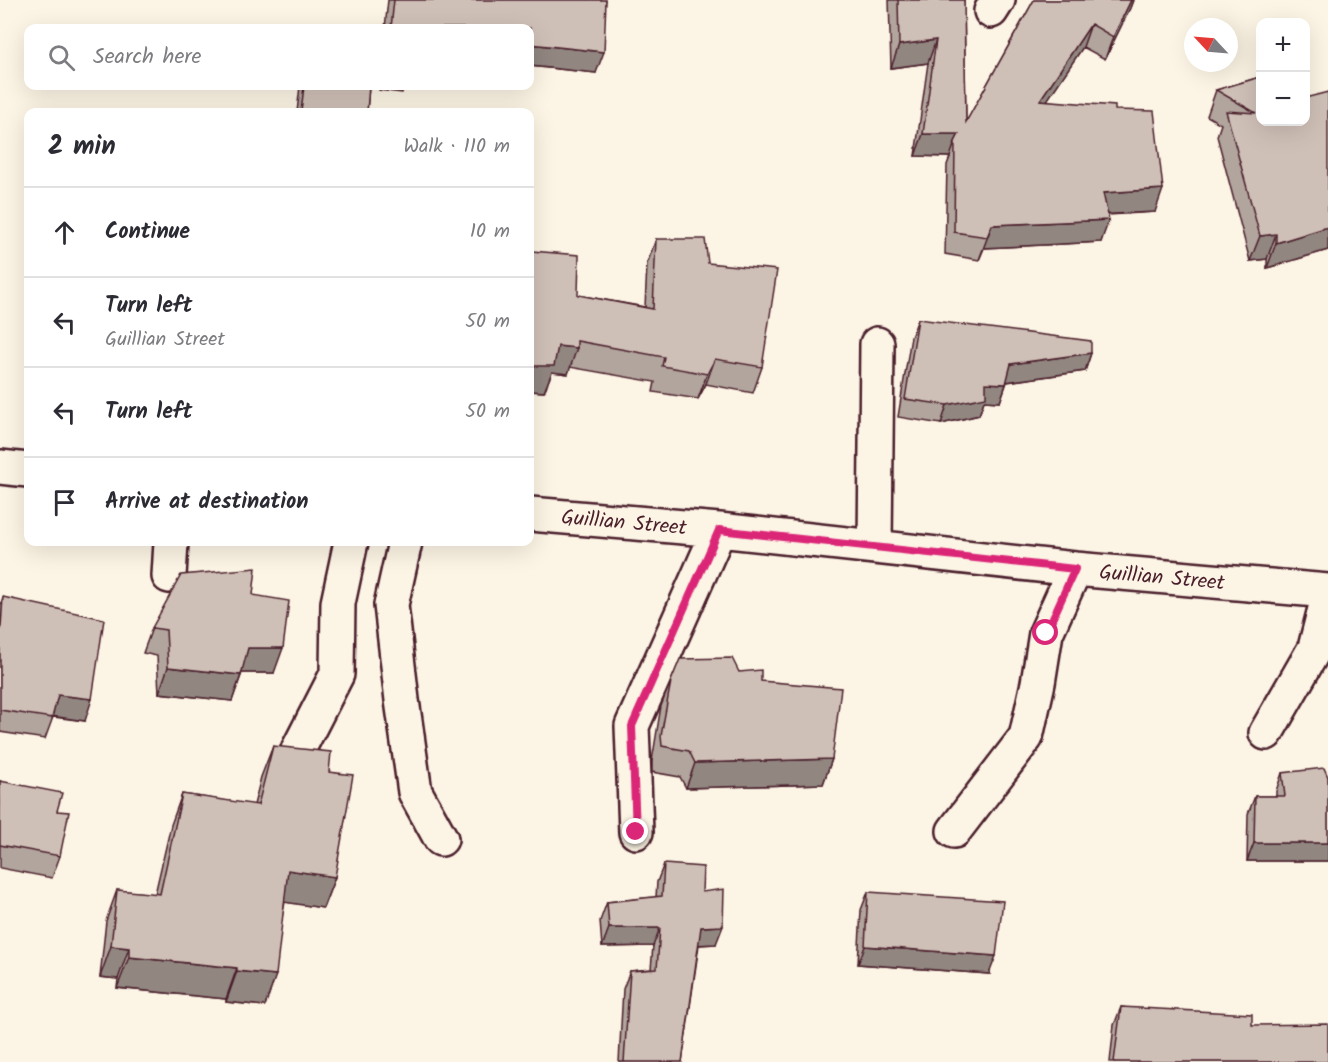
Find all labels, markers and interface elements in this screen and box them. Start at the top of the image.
north arrow [1184,18,1238,72]
map controls [1256,18,1310,126]
button: + [1256,18,1310,72]
search box [24,24,534,90]
text: Search here [93,40,201,75]
icon: search [45,41,78,74]
button: − [1256,72,1310,126]
text: 2 min [48,126,116,168]
text: Walk · 110 m [403,131,510,163]
text: Continue [105,215,190,250]
icon: ahead [48,216,81,249]
text: 10 m [470,216,510,248]
text: Turn left [105,289,192,324]
icon: left [48,306,81,339]
text: 50 m [465,306,510,338]
text: Guillian Street [105,324,225,356]
text: Turn left [105,395,192,430]
icon: left [48,396,81,429]
text: 50 m [465,396,510,428]
text: Arrive at destination [105,485,308,520]
icon: arrive [48,486,81,519]
street label: Guillian Street [560,502,689,545]
street label: Guillian Street [1098,557,1227,600]
route start [1032,619,1058,645]
route end [622,818,648,844]

